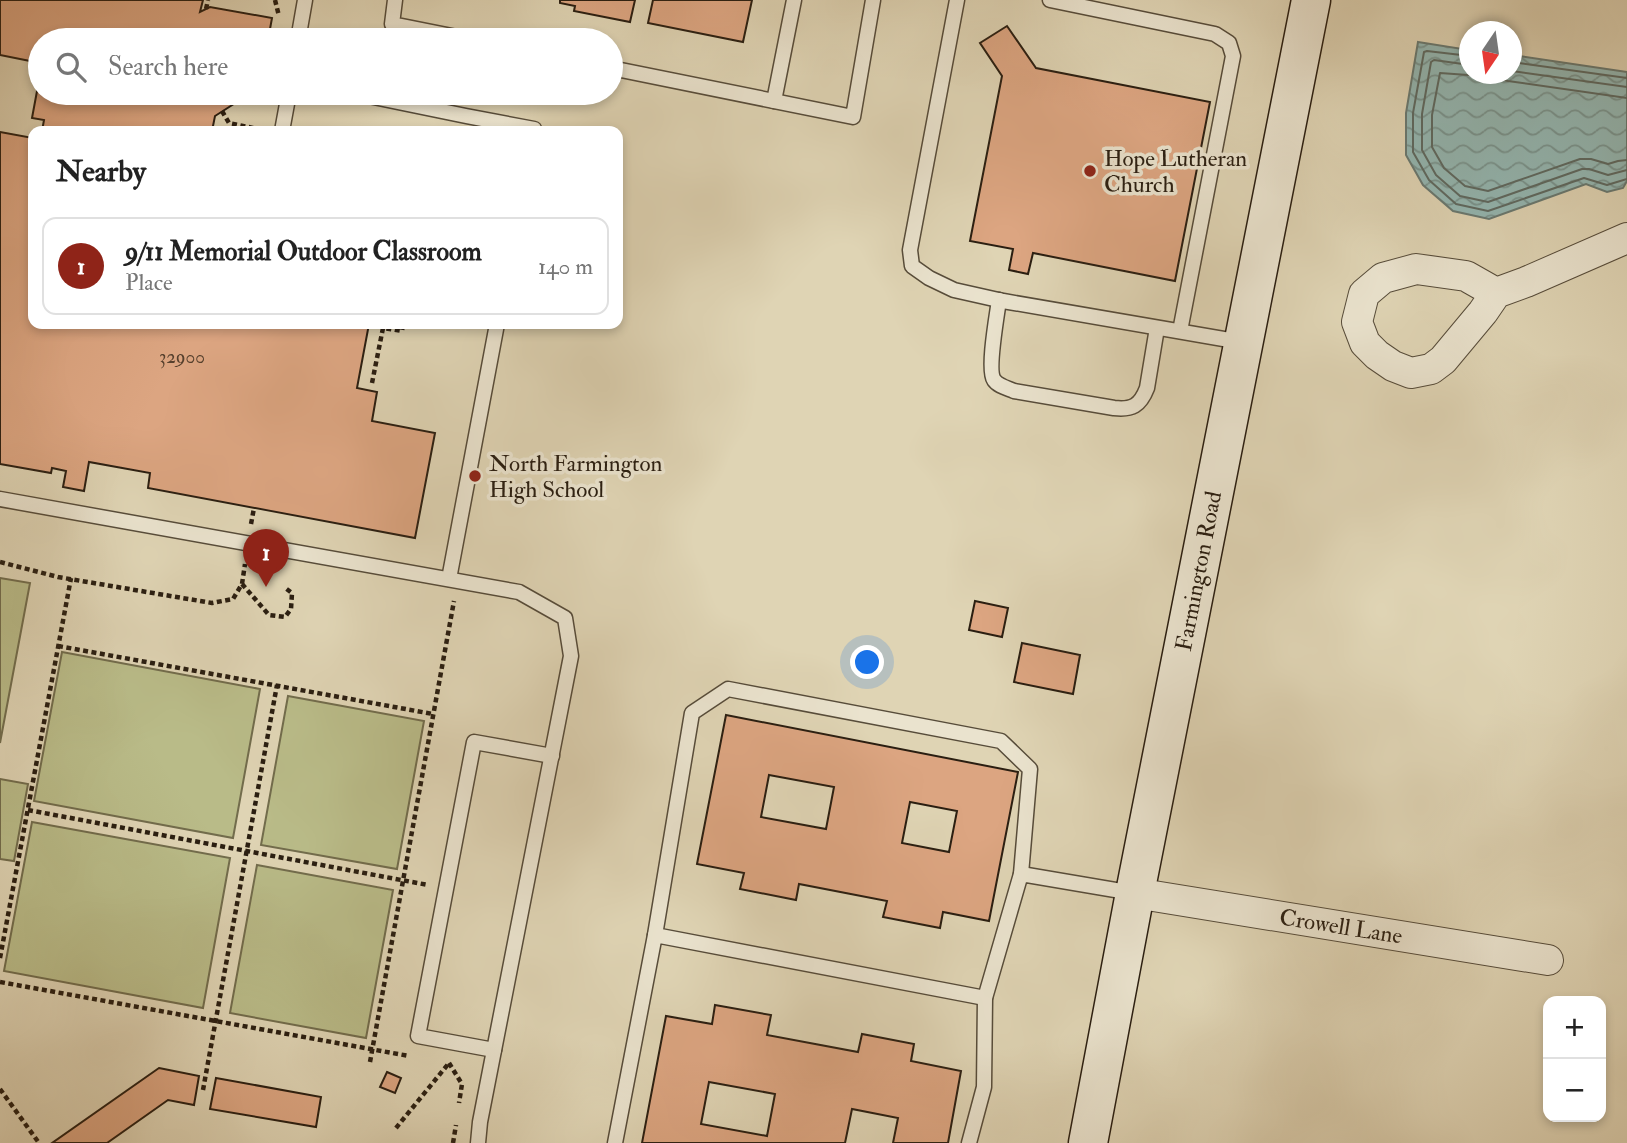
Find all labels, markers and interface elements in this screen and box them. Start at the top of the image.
north arrow [1459,21,1522,84]
search box [28,28,623,105]
icon: search [52,48,90,86]
text: Search here [108,51,228,83]
place label: Hope Lutheran Church [1104,144,1247,199]
text: Nearby [56,153,146,190]
marker: Hope Lutheran Church [1082,163,1098,179]
text: 9/11 Memorial Outdoor Classroom [125,236,482,268]
text: 1 [77,252,85,281]
text: 140 m [538,252,593,281]
text: Place [125,268,173,297]
house number: 32900 [159,345,205,369]
place label: North Farmington High School [489,449,662,504]
marker: North Farmington High School [467,468,483,484]
street label: Farmington Road [1169,489,1228,653]
pin: 1 [243,529,289,587]
your location [850,645,884,679]
street label: Crowell Lane [1277,902,1405,951]
map controls [1543,996,1606,1122]
button: + [1543,996,1606,1059]
button: − [1543,1059,1606,1122]

